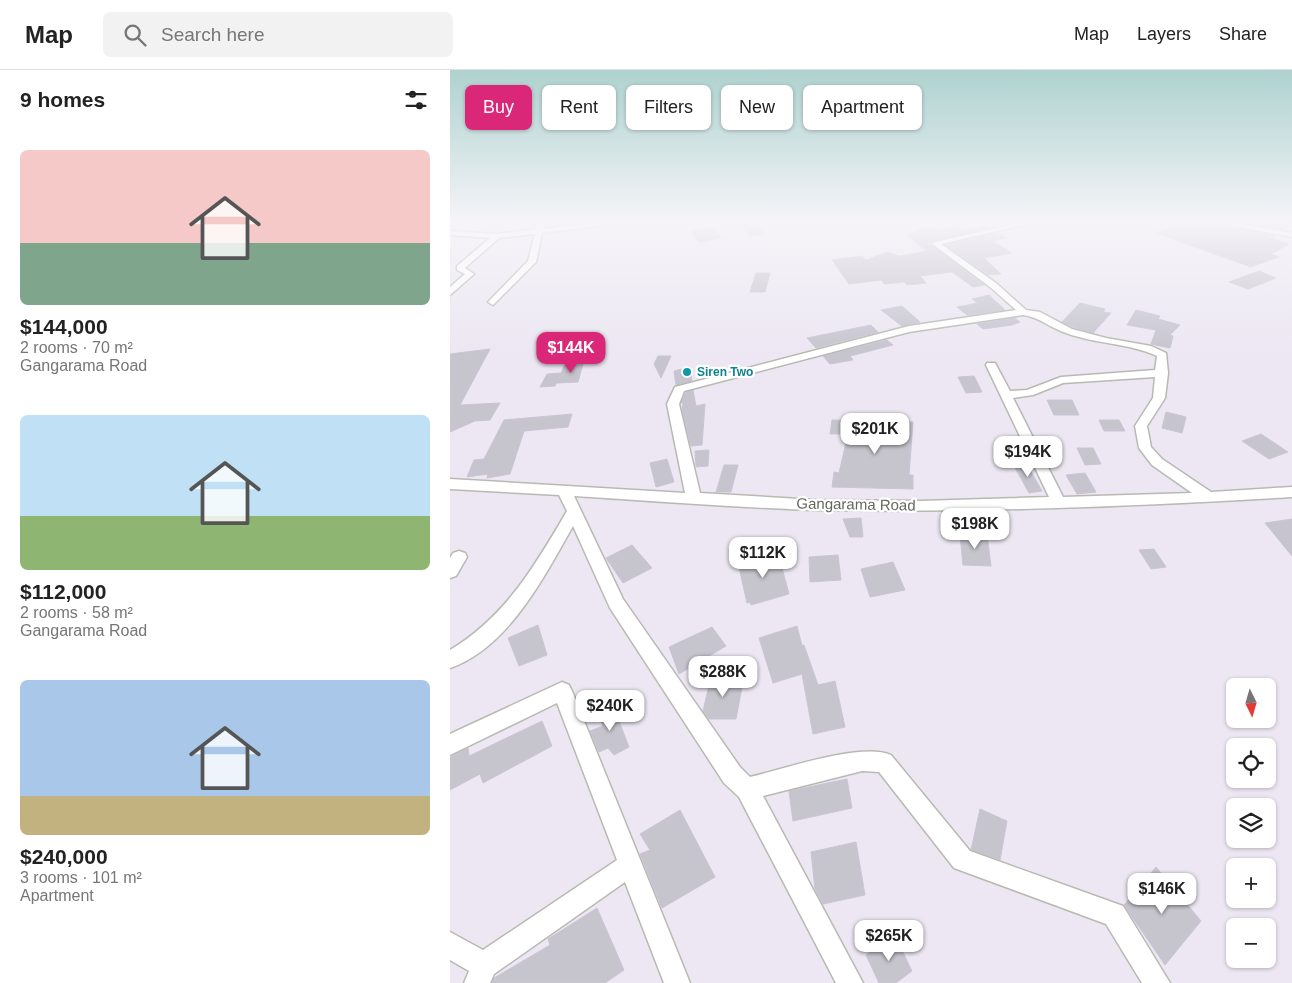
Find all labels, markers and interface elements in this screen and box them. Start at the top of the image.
search box [103,12,453,57]
text: Map [25,21,73,48]
icon: search [121,21,149,49]
text: Search here [161,24,265,45]
text: Map [1074,24,1109,44]
text: Layers [1137,24,1191,44]
text: Share [1219,24,1267,44]
chip: Buy [465,85,532,130]
chip: Rent [542,85,616,130]
chip: Filters [626,85,711,130]
chip: New [721,85,793,130]
chip: Apartment [803,85,922,130]
icon: filters [402,86,430,114]
text: 9 homes [20,88,105,111]
icon: home [180,183,270,273]
text: $144,000 [20,315,108,338]
pin: $144K [536,332,606,374]
text: 2 rooms · 70 m² [20,339,133,356]
text: $144K [547,339,595,356]
text: Gangarama Road [20,357,147,374]
place label: Siren Two [697,365,753,379]
marker: Siren Two [681,366,693,378]
pin: $201K [840,412,910,455]
text: $201K [851,420,899,437]
pin: $194K [993,436,1063,478]
text: $194K [1004,443,1052,460]
icon: home [180,448,270,538]
street label: Gangarama Road [796,494,916,514]
pin: $198K [940,508,1010,550]
text: $198K [951,515,999,532]
pin: $112K [728,536,798,579]
text: $112K [740,544,786,561]
text: $112,000 [20,580,106,603]
text: 2 rooms · 58 m² [20,604,133,621]
text: Gangarama Road [20,622,147,639]
pin: $288K [688,656,758,698]
text: $288K [699,663,747,680]
north arrow [1226,678,1276,728]
map controls [1226,678,1276,968]
pin: $240K [575,690,645,732]
text: $240K [586,697,634,714]
icon: home [180,713,270,803]
button: locate [1226,738,1276,788]
button: layers [1226,798,1276,848]
text: $240,000 [20,845,108,868]
button: + [1226,858,1276,908]
text: 3 rooms · 101 m² [20,869,142,886]
pin: $146K [1127,872,1197,915]
text: $146K [1138,880,1186,897]
text: Apartment [20,887,94,904]
button: − [1226,918,1276,968]
pin: $265K [854,920,924,962]
text: $265K [865,927,913,944]

